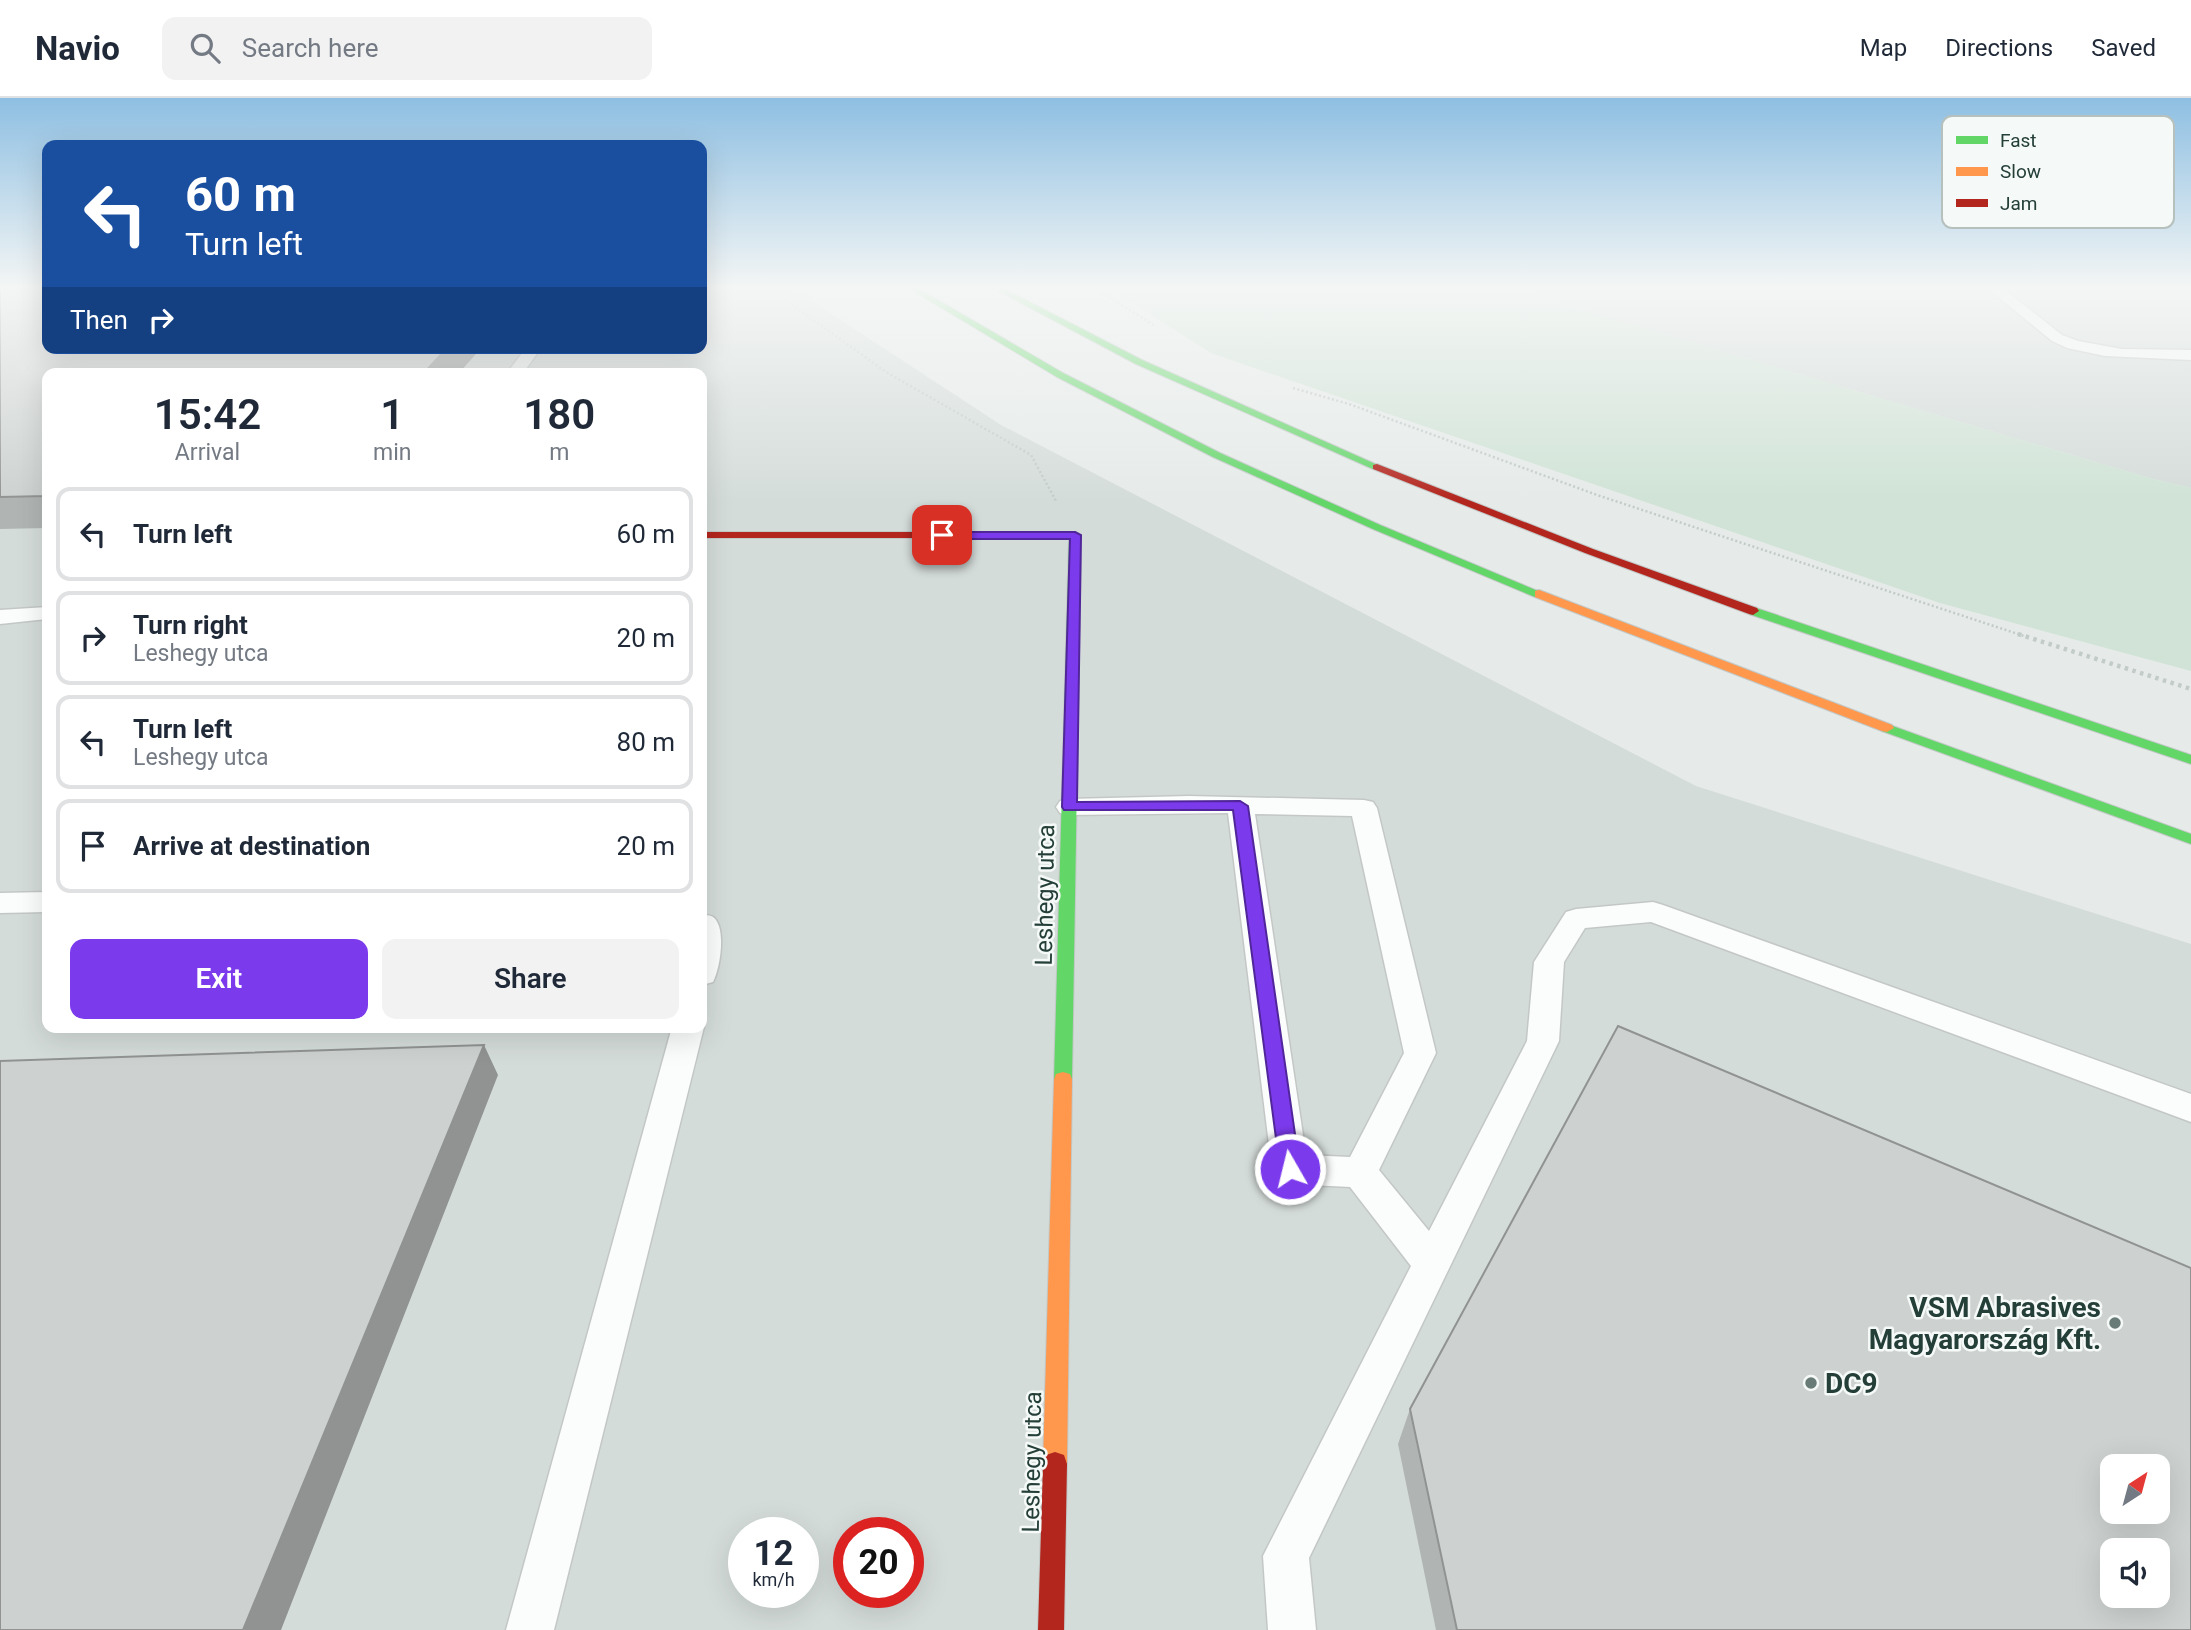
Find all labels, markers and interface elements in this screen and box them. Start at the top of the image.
search box [162,17,652,80]
text: Navio [35,29,120,68]
icon: search [186,29,224,67]
text: Search here [242,33,379,63]
text: Map [1860,34,1907,62]
text: Directions [1945,34,2053,62]
text: Saved [2091,34,2156,62]
legend [1942,116,2174,228]
text: Fast [2000,129,2037,152]
text: Slow [2000,160,2041,183]
text: 60 m [185,166,296,223]
icon: left [70,168,161,259]
text: Jam [2000,192,2037,215]
text: Turn left [185,225,303,263]
icon: right [142,301,180,339]
text: Then [70,305,128,335]
text: 15:42 [154,390,261,439]
text: 1 [380,390,404,439]
text: 180 [523,390,595,439]
text: Arrival [175,439,240,466]
text: min [373,439,411,466]
text: m [549,439,569,466]
pin [912,505,972,565]
icon: left [74,515,112,553]
icon: arrive [923,516,961,554]
text: Turn left [133,519,232,549]
text: 60 m [617,519,675,549]
text: Turn right [133,610,248,640]
icon: right [74,619,112,657]
text: 20 m [617,623,675,653]
text: Leshegy utca [133,640,269,667]
text: Turn left [133,714,232,744]
icon: left [74,723,112,761]
text: 80 m [617,727,675,757]
text: Leshegy utca [133,744,269,771]
street label: Leshegy utca [1030,824,1060,966]
icon: arrive [74,827,112,865]
text: Arrive at destination [133,831,370,861]
text: 20 m [617,831,675,861]
button: Exit [70,939,368,1019]
button: Share [382,939,679,1019]
position arrow [1253,1132,1327,1206]
place label: VSM Abrasives Magyarország Kft. [1869,1291,2101,1356]
marker: VSM Abrasives Magyarország Kft. [2107,1315,2123,1331]
place label: DC9 [1825,1367,1878,1400]
marker: DC9 [1803,1375,1819,1391]
street label: Leshegy utca [1017,1391,1047,1533]
north arrow [2100,1454,2170,1524]
map controls [2100,1454,2170,1608]
speed limit sign: 20 [833,1517,924,1608]
text: 12 [753,1533,794,1574]
button: sound [2100,1538,2170,1608]
text: km/h [752,1569,795,1590]

